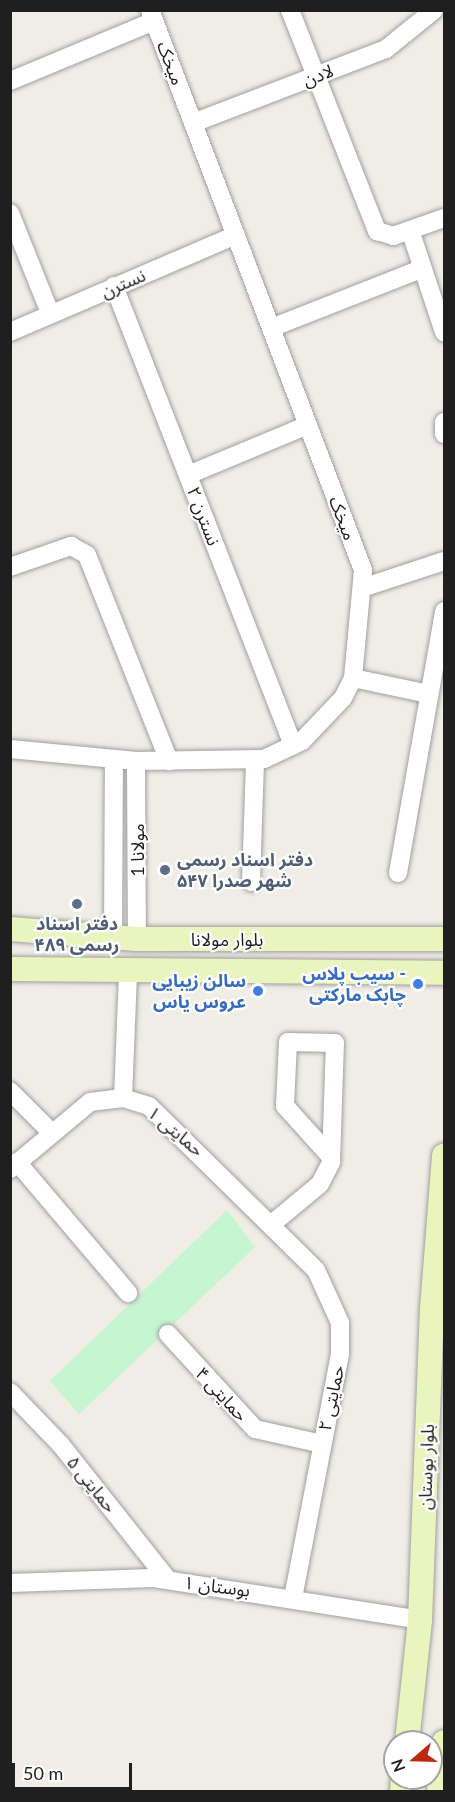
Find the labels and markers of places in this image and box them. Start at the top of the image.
place label: دفتر اسناد رسمی ۵۴۷ شهر صدرا [177,849,313,892]
marker: دفتر اسناد رسمی ۵۴۷ شهر صدرا [158,863,172,877]
marker: دفتر اسناد رسمی ۴۸۹ [70,897,84,911]
place label: دفتر اسناد رسمی ۴۸۹ [35,913,119,956]
place label: سیب پلاس - چابک مارکتی [302,963,406,1006]
place label: سالن زیبایی عروس یاس [152,970,246,1012]
marker: سیب پلاس - چابک مارکتی [411,977,425,991]
marker: سالن زیبایی عروس یاس [251,984,265,998]

